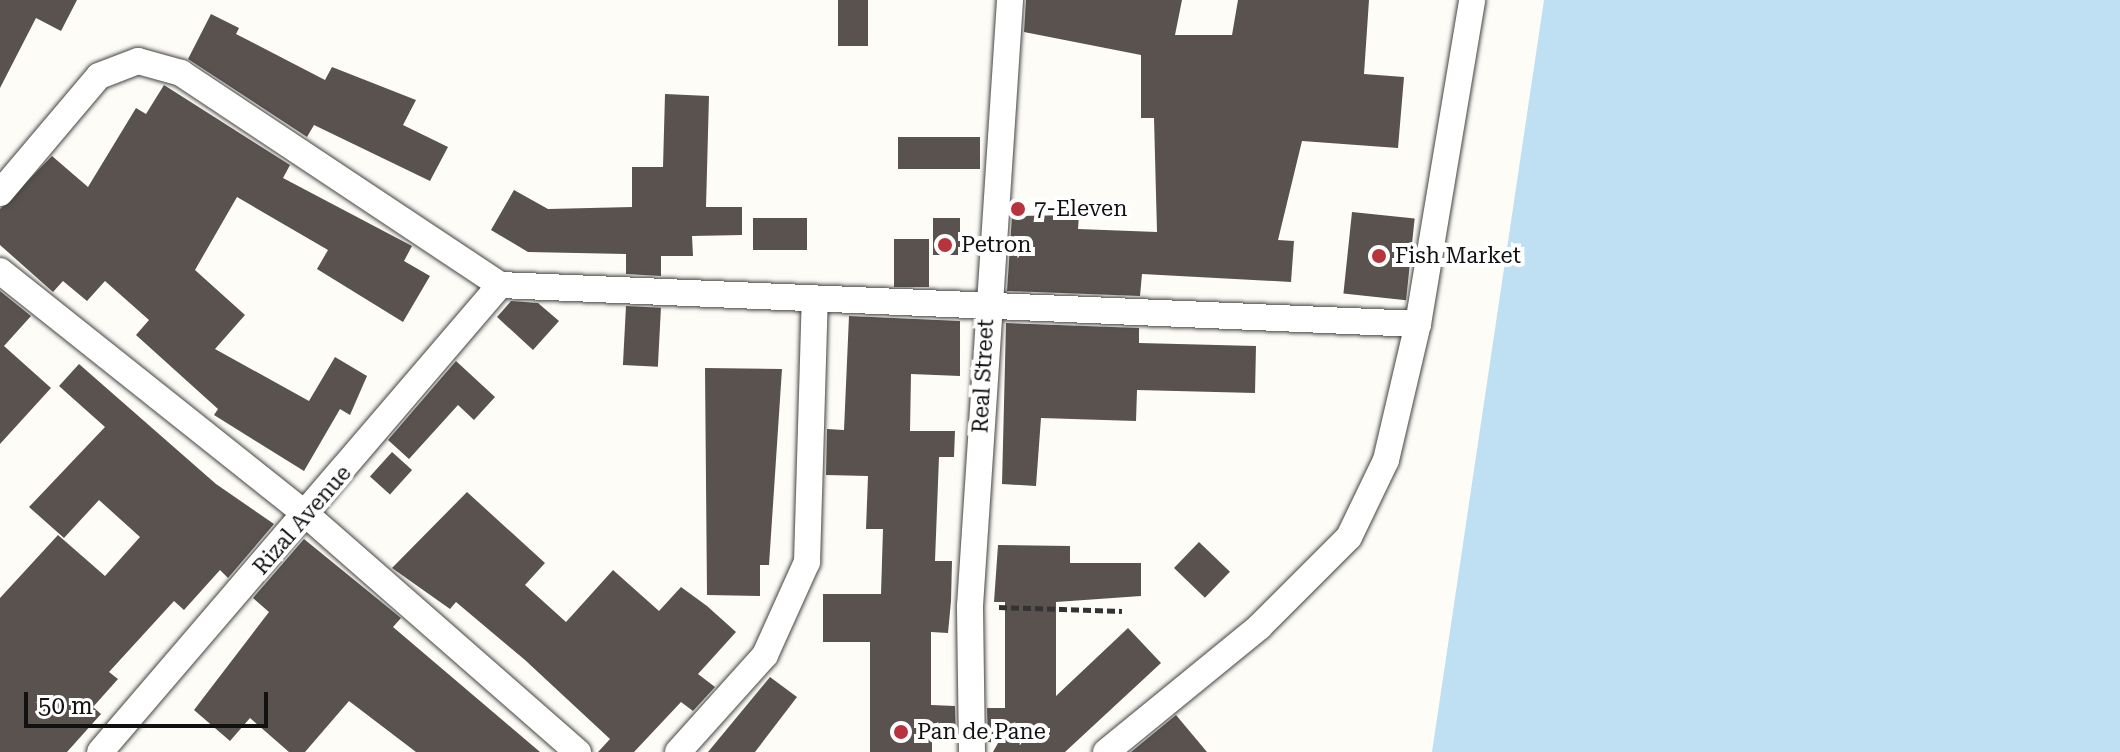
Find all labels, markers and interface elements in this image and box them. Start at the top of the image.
place label: 7-Eleven [1034,196,1127,222]
marker: 7-Eleven [1009,200,1027,218]
place label: Petron [961,232,1031,258]
marker: Petron [936,236,954,254]
place label: Fish Market [1395,243,1521,269]
marker: Fish Market [1370,247,1388,265]
street label: Real Street [967,318,999,434]
street label: Rizal Avenue [247,460,357,580]
scale bar [28,676,272,726]
text: 50 m [38,692,93,720]
place label: Pan de Pane [917,719,1046,745]
marker: Pan de Pane [892,723,910,741]

